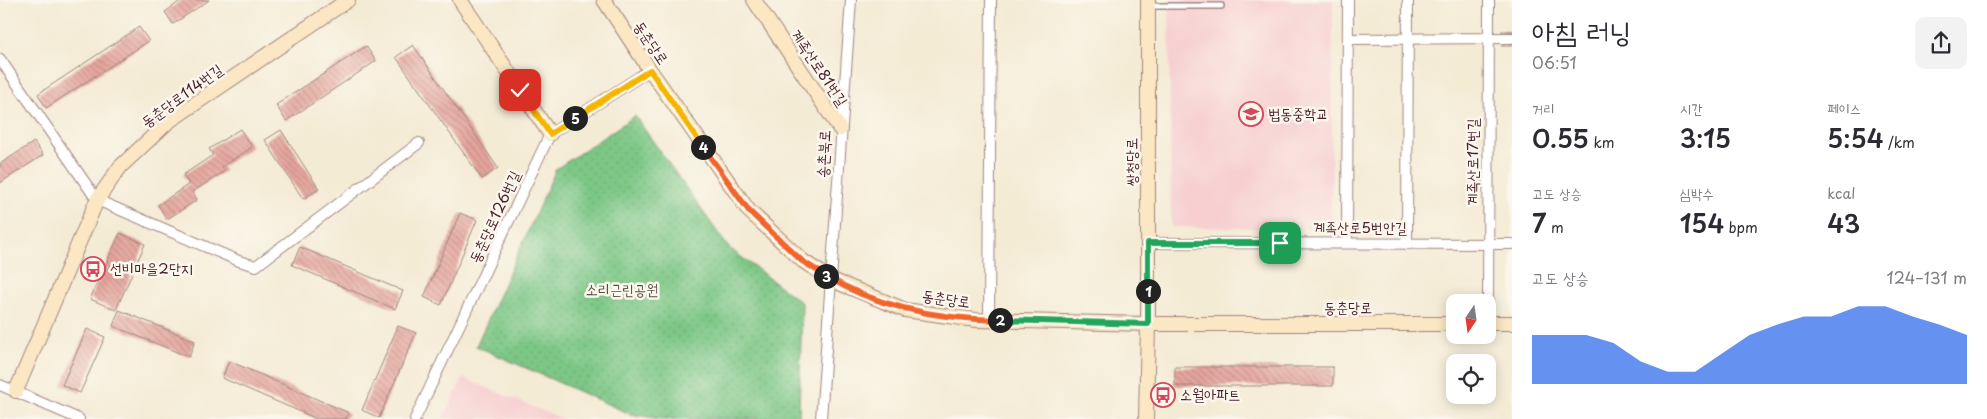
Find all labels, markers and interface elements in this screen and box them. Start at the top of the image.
text: 아침 러닝 [1532,9,1631,52]
street label: 동춘당로 [629,16,675,69]
button: share [1915,17,1967,69]
street label: 계족산로81번길 [786,24,854,110]
text: 06:51 [1532,50,1577,74]
street label: 동춘당로114번길 [136,57,227,132]
pin [499,69,541,111]
icon: check [506,76,534,104]
text: 거리 [1532,98,1555,119]
text: 시간 [1680,98,1702,119]
text: 페이스 [1827,98,1861,119]
school or university icon: 법동중학교 [1238,101,1264,127]
place label: 법동중학교 [1268,101,1328,124]
pin: 5 [562,106,588,130]
text: 5 [571,108,580,129]
street label: 계족산로17번길 [1460,118,1483,206]
text: 0.55 [1532,119,1589,157]
text: 3:15 [1680,119,1731,157]
text: 5:54 [1827,119,1884,157]
street label: 송촌북로 [810,129,835,179]
text: km [1589,132,1614,153]
text: /km [1884,132,1915,153]
pin: 4 [690,134,716,160]
text: 4 [699,137,708,158]
street label: 쌍청당로 [1119,138,1142,186]
street label: 동춘당로126번길 [462,166,525,266]
text: 고도 상승 [1532,183,1582,204]
text: 심박수 [1680,183,1713,204]
text: kcal [1827,183,1855,204]
text: 7 [1532,204,1546,242]
text: 154 [1680,204,1724,242]
text: 43 [1827,204,1860,242]
street label: 계족산로5번안길 [1313,215,1407,238]
text: m [1546,217,1564,238]
text: bpm [1724,217,1758,238]
pin [1259,222,1301,264]
icon: arrive [1266,229,1294,257]
bus stop icon: 선비마을2단지 [80,256,106,282]
place label: 선비마을2단지 [110,256,193,279]
pin: 3 [814,264,838,288]
text: 고도 상승 [1532,265,1589,289]
text: 124–131 m [1887,265,1967,289]
text: 3 [822,266,831,287]
park label: 소리근린공원 [586,277,658,300]
pin: 1 [1136,278,1160,304]
text: 1 [1145,281,1152,302]
street label: 동춘당로 [921,283,972,312]
north arrow [1446,294,1496,344]
map controls [1446,294,1496,404]
street label: 동춘당로 [1324,295,1372,318]
pin: 2 [988,308,1012,332]
text: 2 [996,310,1005,331]
button: locate [1446,354,1496,404]
bus stop icon: 소월아파트 [1150,382,1176,408]
place label: 소월아파트 [1180,382,1240,405]

